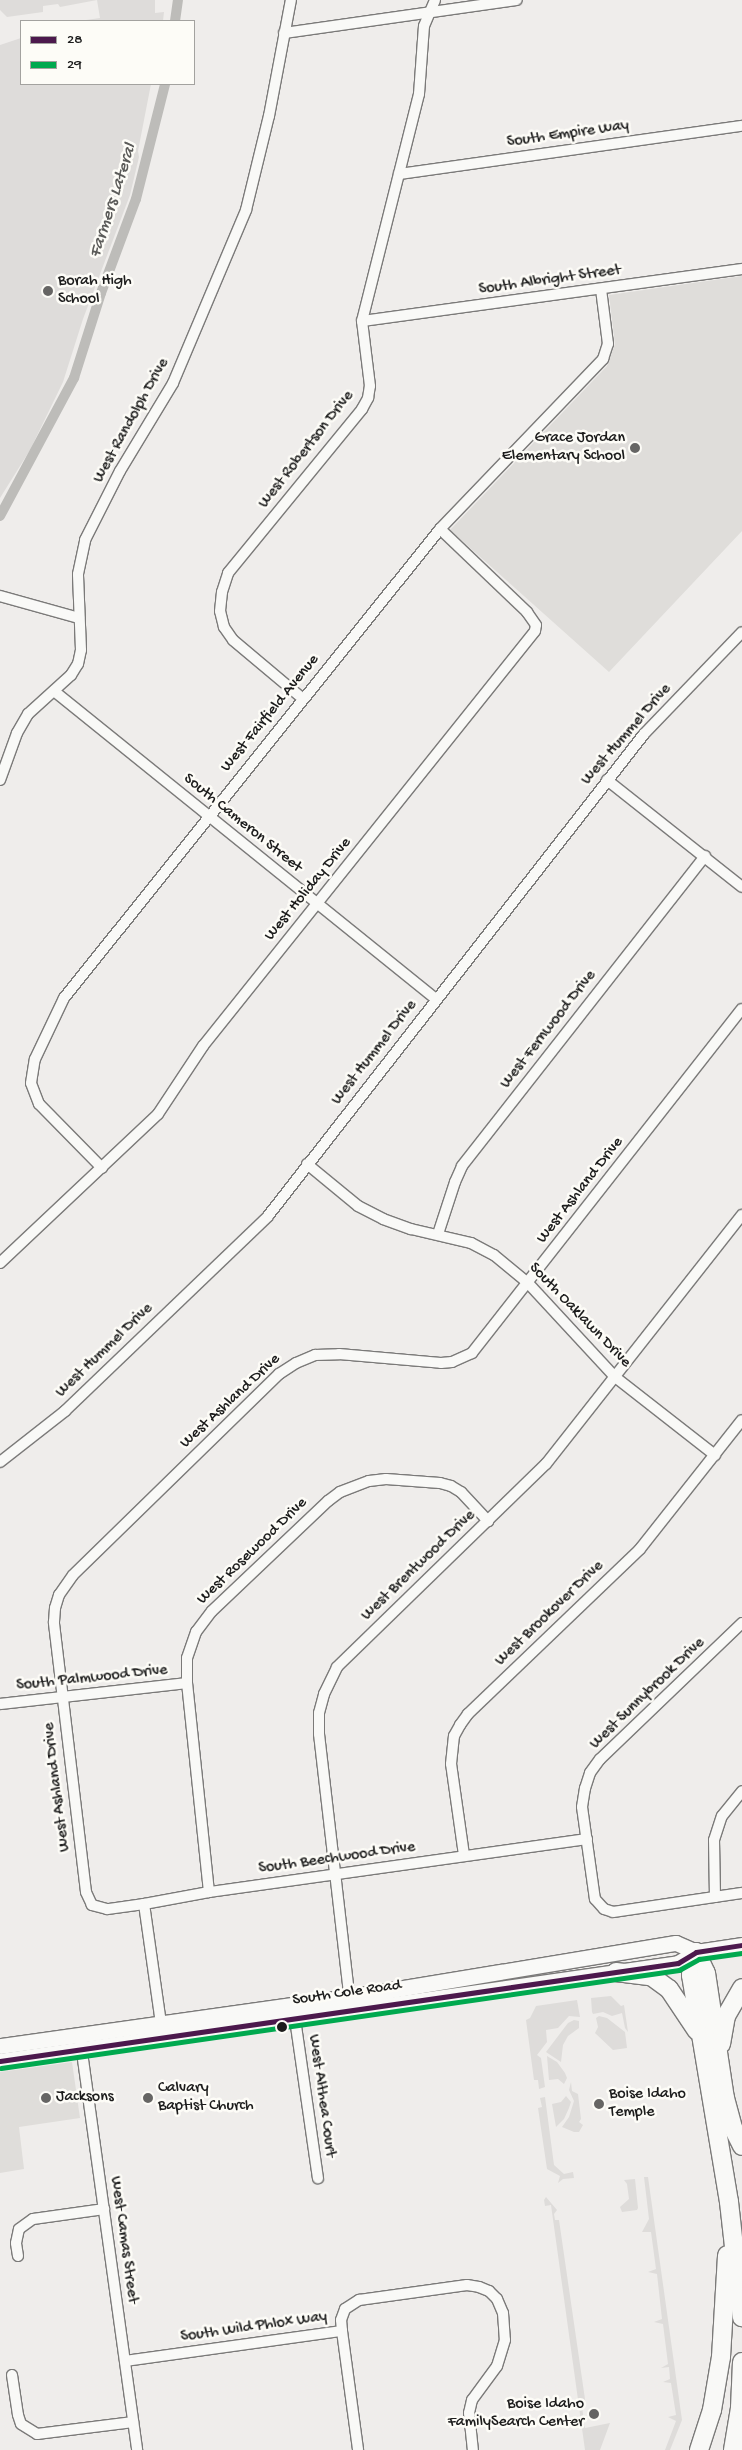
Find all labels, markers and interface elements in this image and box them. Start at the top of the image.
legend [20,20,195,85]
text: 28 [67,31,83,49]
text: 29 [67,56,82,74]
street label: South Empire Way [506,117,630,153]
water label: Farmers Lateral [85,141,143,261]
street label: South Albright Street [478,262,622,300]
place label: Borah High School [58,272,132,310]
marker: Borah High School [42,285,54,297]
street label: West Randolph Drive [90,355,174,487]
street label: West Robertson Drive [255,387,359,513]
place label: Grace Jordan Elementary School [502,429,625,467]
marker: Grace Jordan Elementary School [629,442,641,454]
street label: West Fairfield Avenue [218,651,324,777]
street label: West Hummel Drive [578,680,676,790]
street label: South Cameron Street [179,770,305,878]
street label: West Holiday Drive [261,834,357,946]
street label: West Fernwood Drive [497,967,601,1093]
street label: West Hummel Drive [328,997,422,1109]
street label: West Ashland Drive [533,1134,629,1248]
street label: South Oaklawn Drive [524,1259,634,1373]
street label: West Hummel Drive [52,1300,158,1402]
street label: West Ashland Drive [177,1351,285,1453]
street label: West Rosewood Drive [194,1494,312,1610]
street label: West Brentwood Drive [358,1507,480,1625]
street label: West Brookover Drive [492,1557,608,1671]
street label: West Sunnybrook Drive [586,1634,710,1754]
street label: South Palmwood Drive [16,1662,168,1696]
street label: West Ashland Drive [41,1721,75,1853]
street label: South Beechwood Drive [257,1839,417,1879]
street label: South Cole Road [291,1977,403,2011]
unlabelled marker [277,2022,287,2032]
street label: West Althea Court [303,2033,339,2159]
place label: Calvary Baptist Church [158,2079,254,2117]
place label: Boise Idaho Temple [609,2085,686,2123]
place label: Jacksons [56,2088,114,2108]
marker: Jacksons [40,2092,52,2104]
marker: Calvary Baptist Church [142,2092,154,2104]
marker: Boise Idaho Temple [593,2098,605,2110]
street label: West Camas Street [105,2175,141,2305]
street label: South Wild Phlox Way [180,2308,328,2348]
place label: Boise Idaho FamilySearch Center [448,2395,584,2433]
marker: Boise Idaho FamilySearch Center [588,2408,600,2420]

